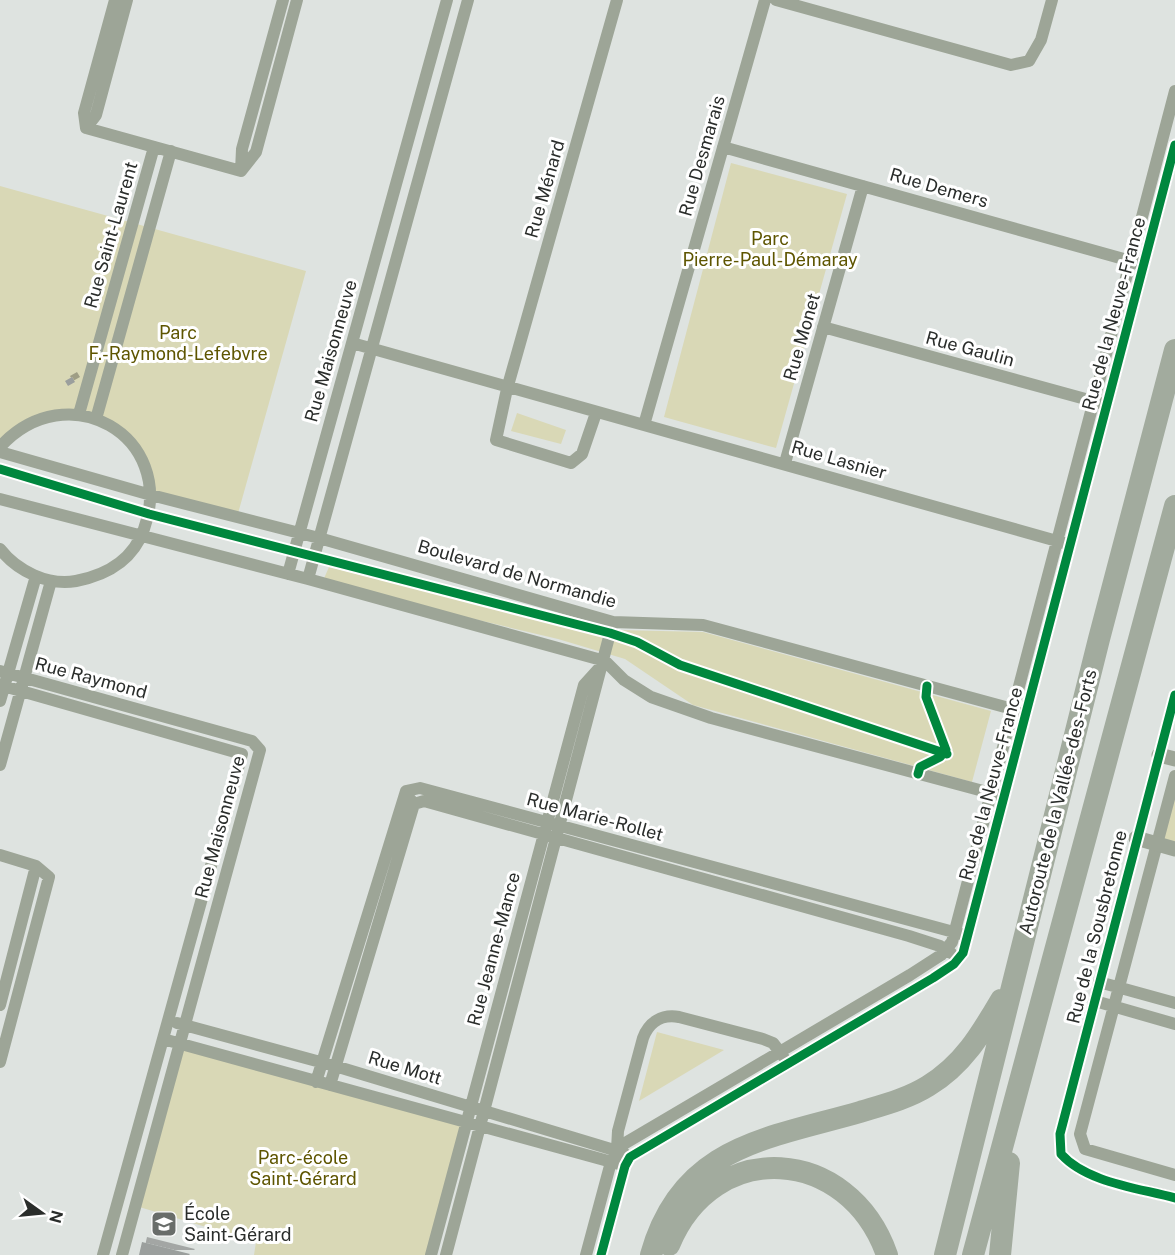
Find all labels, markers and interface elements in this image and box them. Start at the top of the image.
street label: Rue Desmarais [674,93,729,219]
street label: Rue Ménard [521,137,569,240]
street label: Rue Saint-Laurent [80,159,141,311]
street label: Rue Demers [887,163,991,212]
street label: Rue de la Neuve-France [1078,215,1149,413]
park label: Parc Pierre-Paul-Démaray [682,228,858,270]
street label: Rue Maisonneuve [300,277,361,424]
street label: Rue Monet [779,291,824,383]
park label: Parc F.-Raymond-Lefebvre [88,322,268,364]
street label: Rue Gaulin [923,327,1017,370]
street label: Rue Lasnier [789,436,889,483]
street label: Boulevard de Normandie [415,535,619,612]
street label: Rue Raymond [33,652,149,703]
street label: Autoroute de la Vallée-des-Forts [1014,667,1101,937]
street label: Rue de la Neuve-France [955,685,1026,883]
street label: Rue Maisonneuve [190,753,249,901]
street label: Rue Marie-Rollet [525,788,666,845]
street label: Rue de la Sousbretonne [1062,828,1131,1026]
street label: Rue Jeanne-Mance [463,870,524,1028]
street label: Rue Mott [366,1046,444,1089]
park label: Parc-école Saint-Gérard [249,1147,357,1189]
north arrow [12,1183,72,1243]
place label: École Saint-Gérard [184,1202,292,1245]
text: N [45,1208,67,1225]
school or university icon: École Saint-Gérard [149,1209,179,1239]

